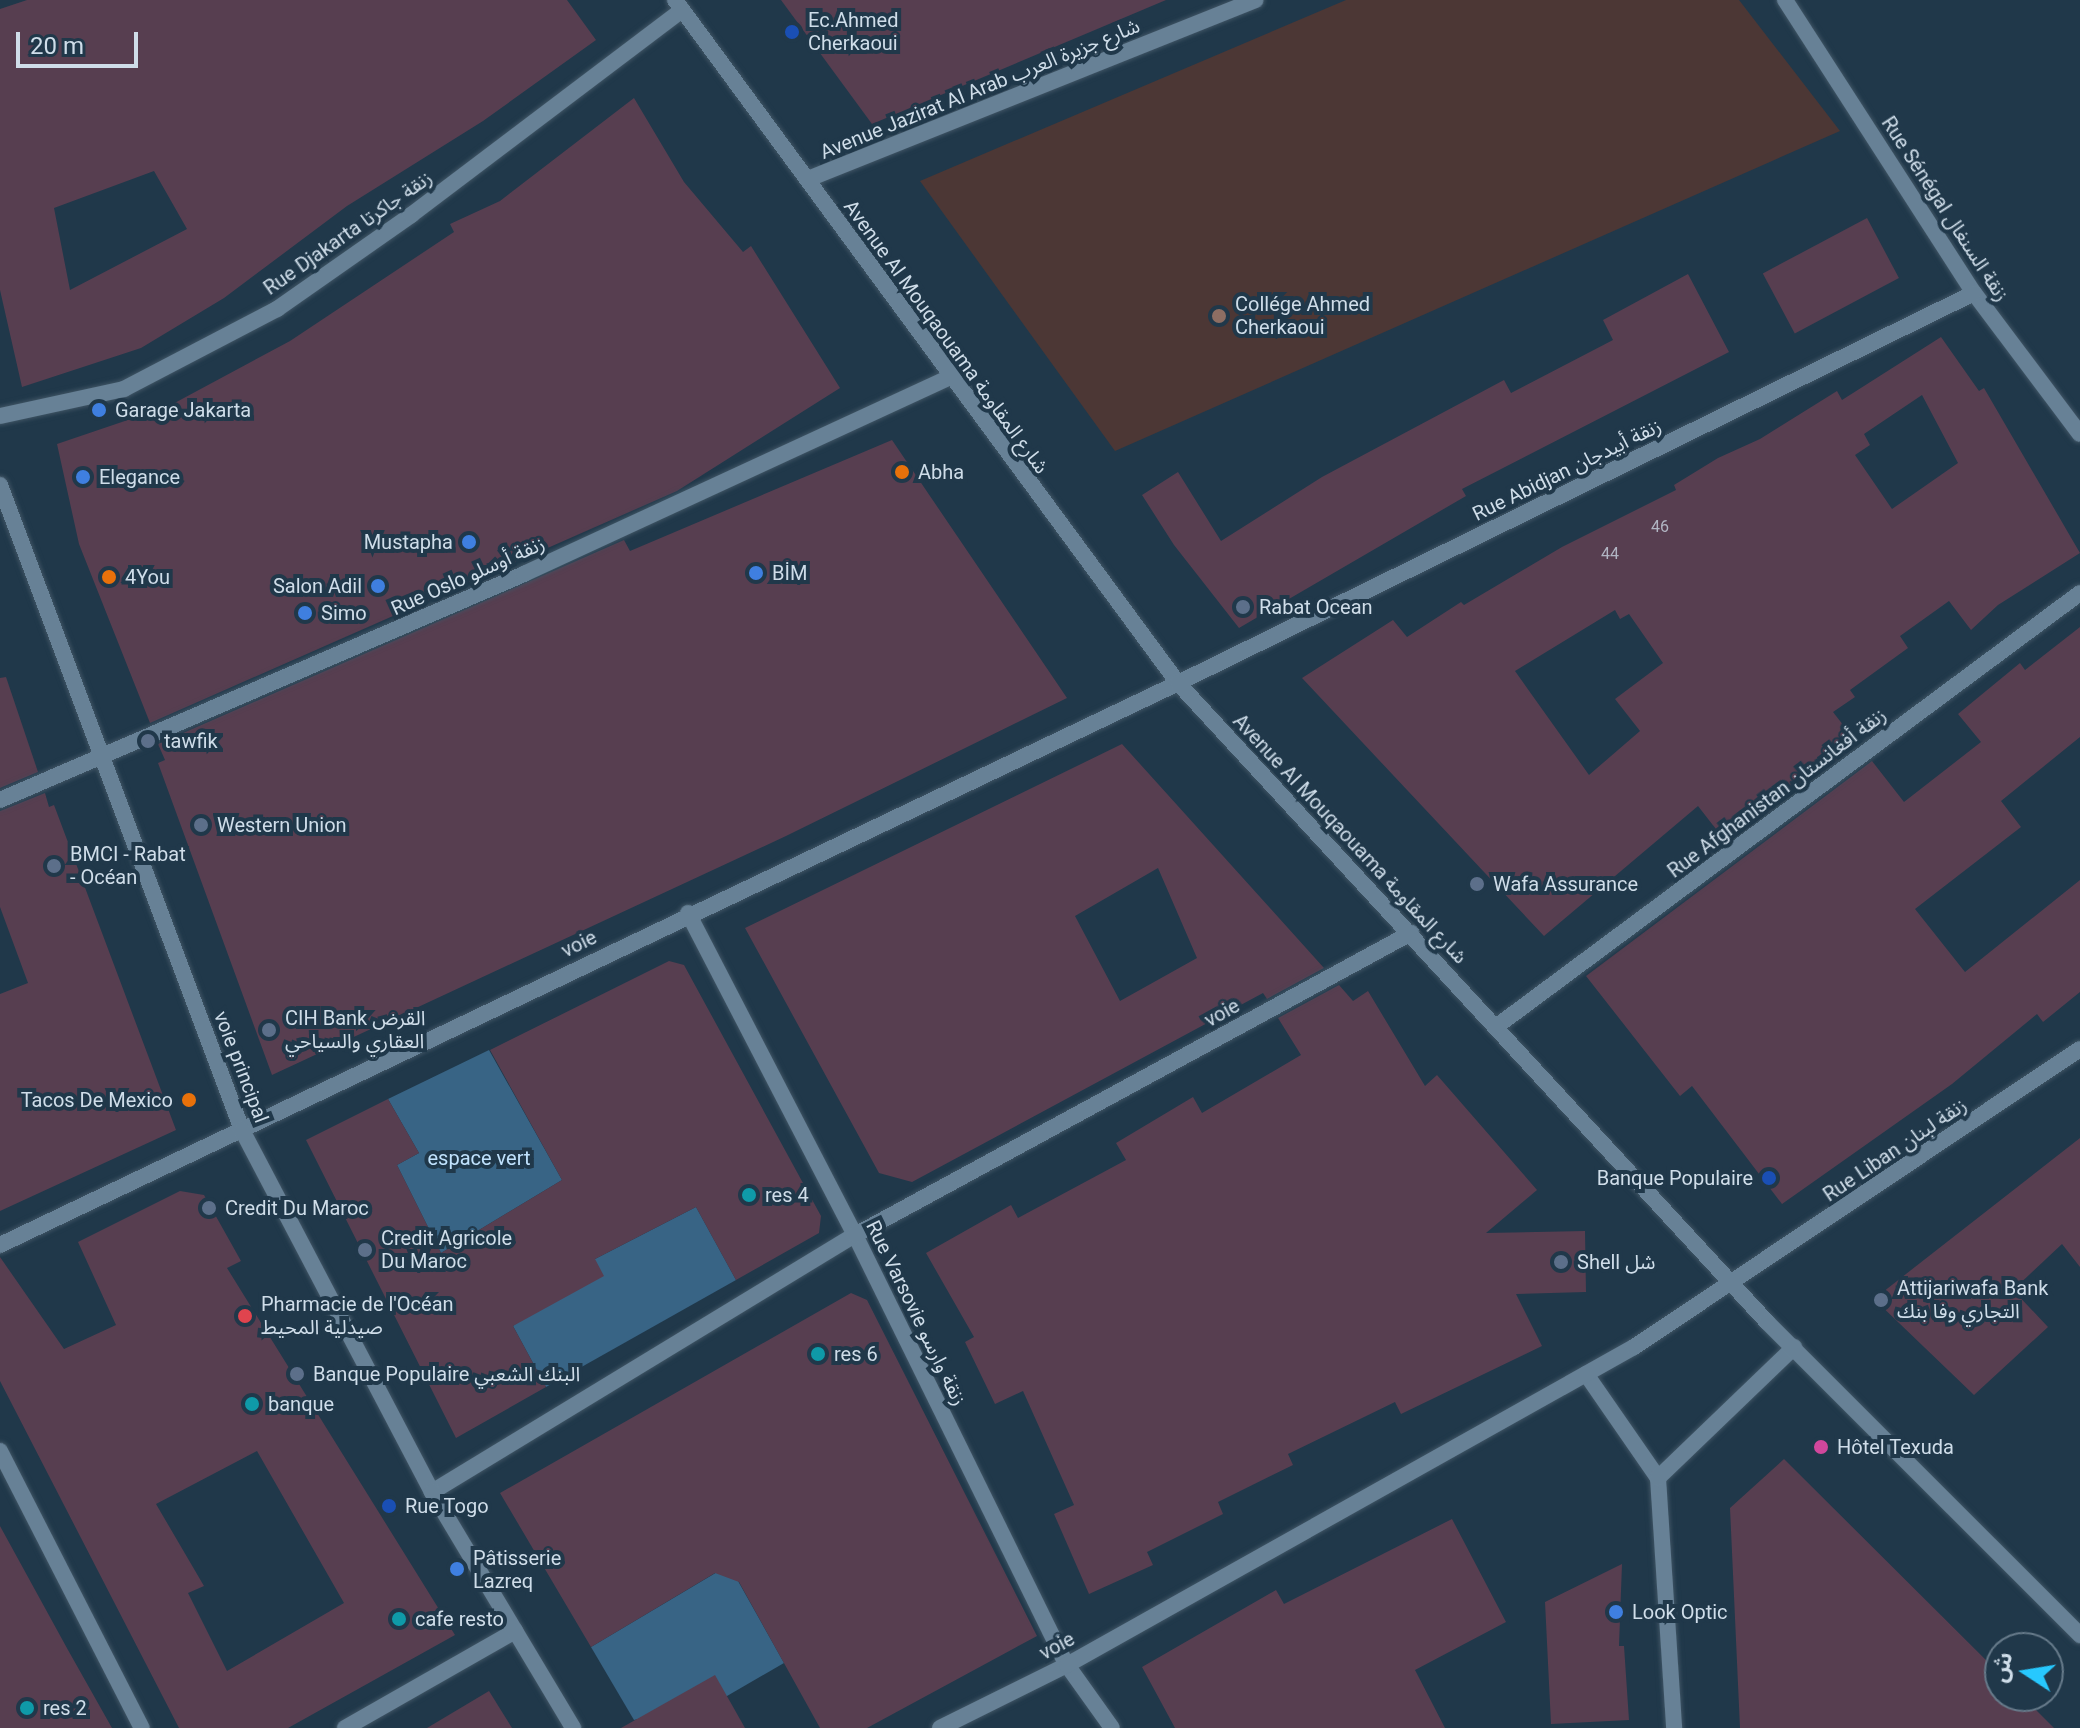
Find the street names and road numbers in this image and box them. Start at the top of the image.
street label: Avenue Jazirat Al Arab شارع جزيرة العرب [817,14,1143,164]
street label: Rue Sénégal زنقة السنغال [1876,112,2014,306]
street label: Rue Djakarta زنقة جاكرتا [259,166,437,300]
street label: Avenue Al Mouqaouama شارع المقاومة [839,195,1053,479]
street label: Rue Abidjan زنقة أبيدجان [1469,414,1665,526]
street label: Rue Oslo زنقة أوسلو [387,531,549,621]
street label: Rue Afghanistan زنقة أفغانستان [1663,703,1891,883]
street label: Avenue Al Mouqaouama شارع المقاومة [1228,709,1472,969]
street label: voie [557,925,601,963]
street label: voie [1200,994,1244,1032]
street label: voie principal [209,1008,273,1126]
street label: Rue Liban زنقة لبنان [1819,1093,1971,1207]
street label: Rue Varsovie زنقة وارسو [861,1217,971,1409]
street label: voie [1035,1627,1079,1665]

